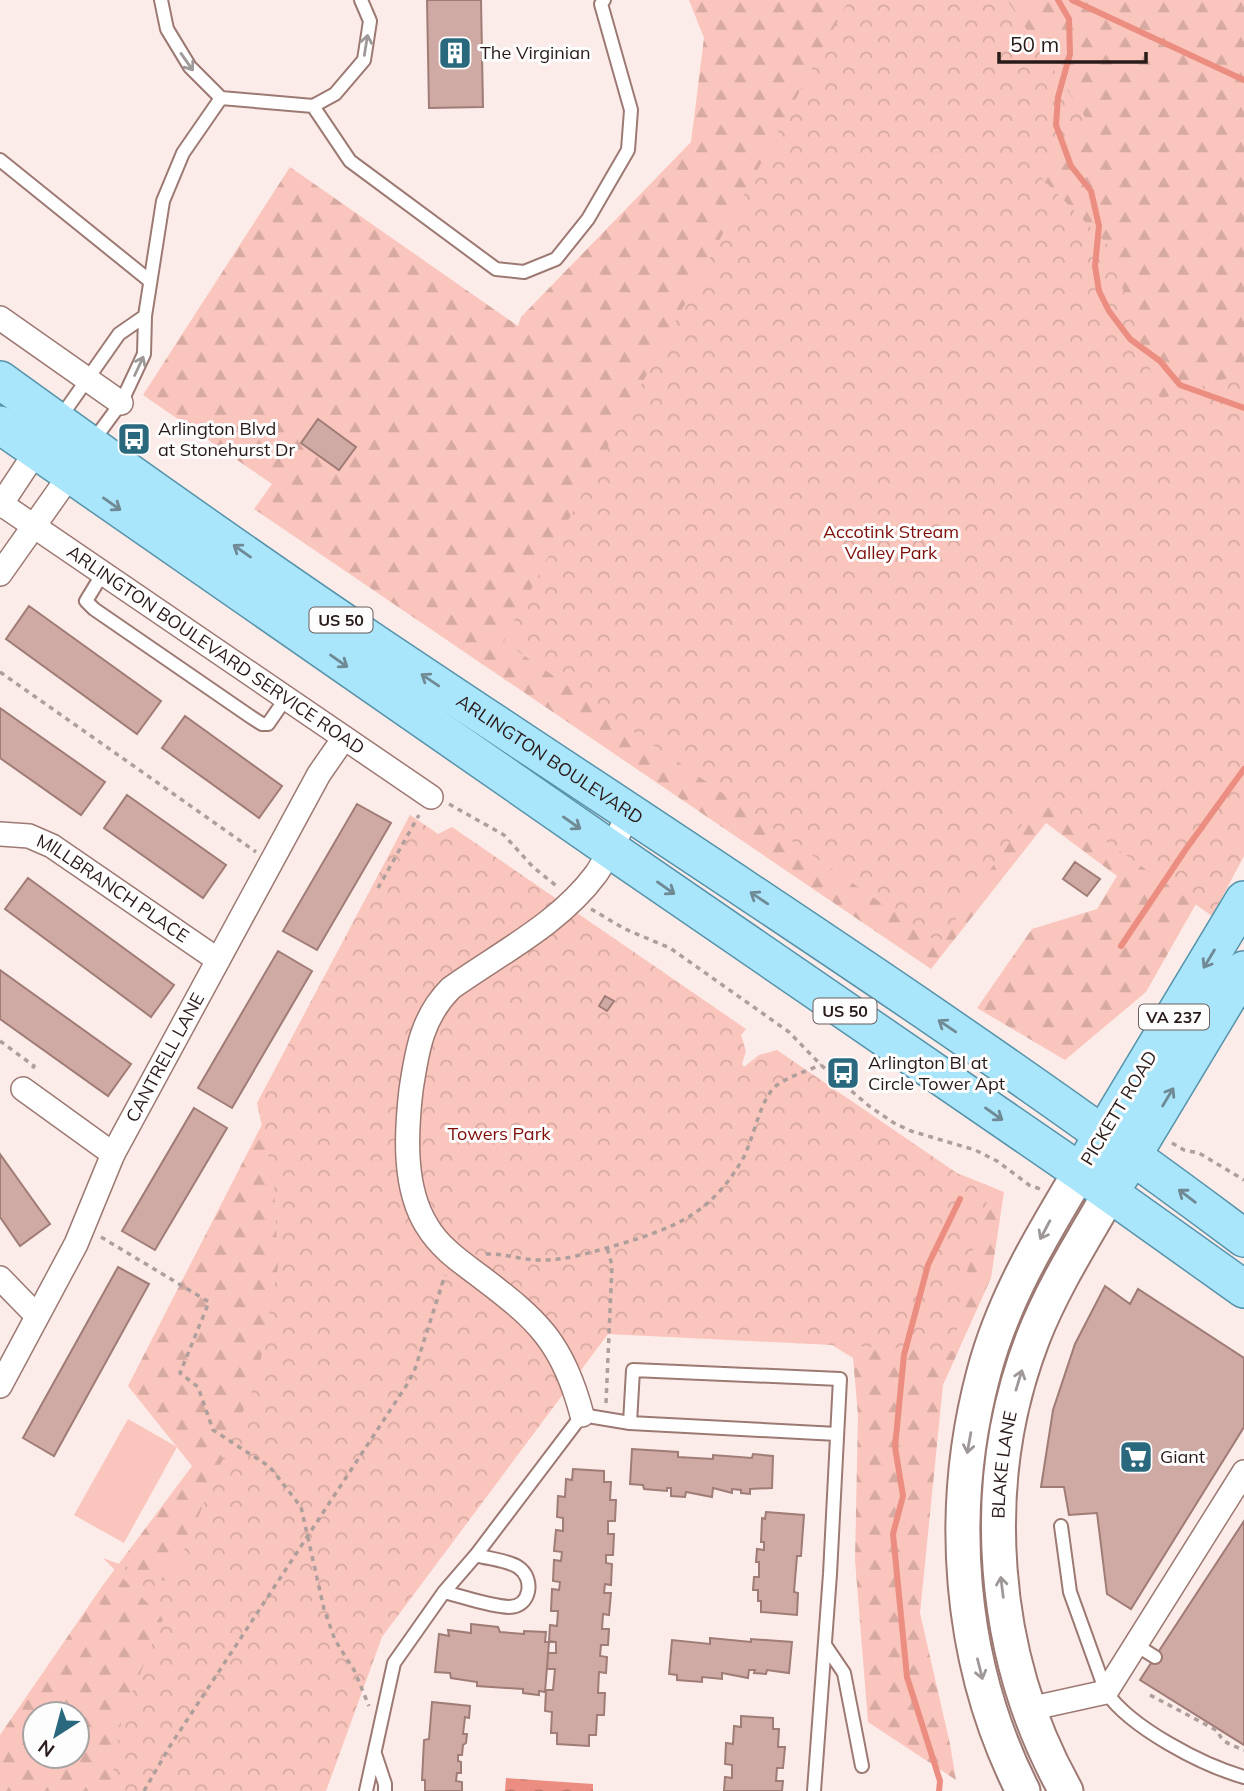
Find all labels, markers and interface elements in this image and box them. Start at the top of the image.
scale bar [999,21,1146,65]
text: 50 m [1010,31,1059,57]
one-way arrow [360,34,373,56]
building icon: The Virginian [436,34,474,72]
place label: The Virginian [480,41,591,64]
one-way arrow [179,52,194,71]
one-way arrow [132,356,146,377]
place label: Arlington Blvd at Stonehurst Dr [158,417,295,461]
bus stop icon: Arlington Blvd at Stonehurst Dr [115,420,153,458]
one-way arrow [102,497,121,511]
park label: Accotink Stream Valley Park [823,520,959,564]
street label: ARLINGTON BOULEVARD SERVICE ROAD [63,540,369,759]
one-way arrow [233,544,252,558]
road number: US 50 [310,608,372,632]
one-way arrow [329,654,348,668]
one-way arrow [421,672,440,687]
street label: ARLINGTON BOULEVARD [452,689,648,829]
one-way arrow [562,816,581,830]
street label: MILLBRANCH PLACE [33,829,193,948]
one-way arrow [656,880,675,895]
one-way arrow [750,890,769,905]
one-way arrow [1202,948,1216,968]
street label: CANTRELL LANE [120,989,209,1126]
road number: US 50 [814,998,876,1023]
road number: VA 237 [1139,1004,1209,1030]
one-way arrow [938,1019,957,1033]
street label: PICKETT ROAD [1075,1046,1162,1169]
place label: Arlington Bl at Circle Tower Apt [868,1051,1005,1095]
bus stop icon: Arlington Bl at Circle Tower Apt [824,1054,862,1092]
one-way arrow [1161,1087,1175,1107]
one-way arrow [984,1107,1003,1121]
park label: Towers Park [448,1122,551,1145]
one-way arrow [1178,1188,1197,1203]
one-way arrow [1038,1220,1052,1240]
one-way arrow [1014,1370,1027,1392]
street label: BLAKE LANE [987,1409,1022,1519]
one-way arrow [962,1431,975,1454]
supermarket icon: Giant [1117,1438,1155,1476]
place label: Giant [1160,1445,1205,1468]
one-way arrow [996,1576,1009,1599]
one-way arrow [973,1657,987,1680]
north arrow [21,1700,91,1770]
text: N [33,1735,59,1763]

